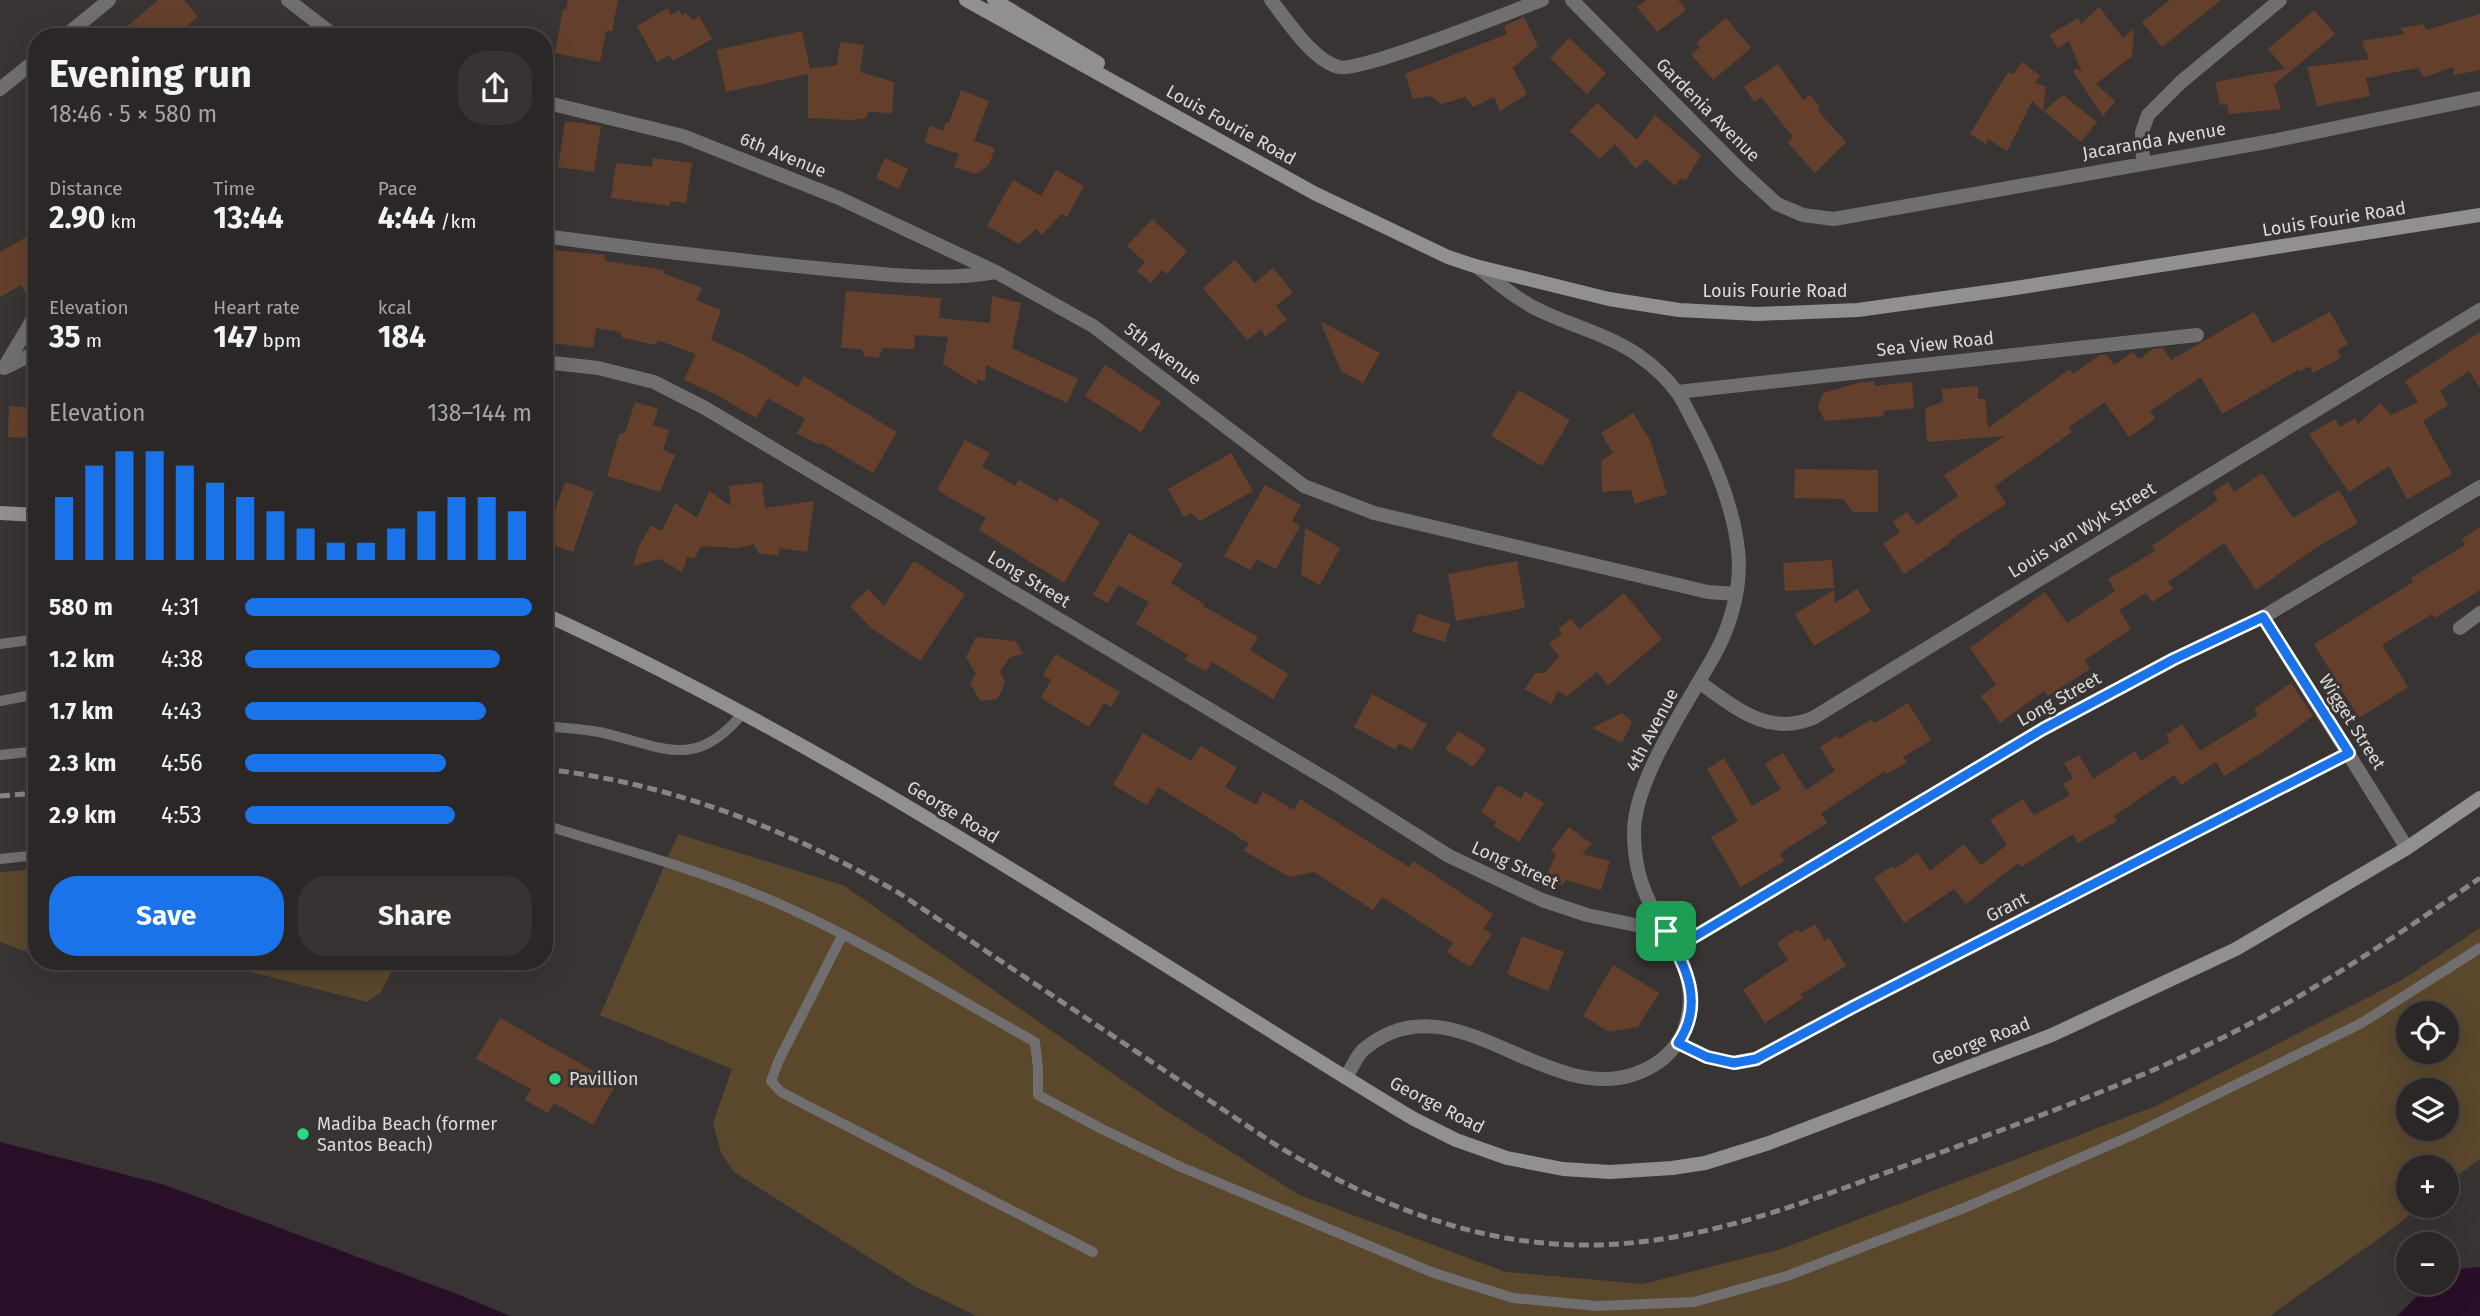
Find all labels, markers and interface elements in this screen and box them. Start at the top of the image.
text: Evening run [49,51,252,97]
button: share [458,51,532,125]
street label: Gardenia Avenue [1651,53,1765,167]
street label: Louis Fourie Road [1162,80,1300,170]
text: 18:46 · 5 × 580 m [49,100,217,128]
street label: Jacaranda Avenue [2081,118,2227,164]
street label: 6th Avenue [737,128,829,182]
text: Distance [49,177,123,200]
text: Time [213,177,255,200]
text: Pace [378,177,417,200]
street label: Louis Fourie Road [2261,197,2407,241]
text: 2.90 [49,200,105,236]
text: 13:44 [213,200,284,236]
text: 4:44 [378,200,436,236]
text: km [105,210,136,233]
text: /km [436,210,477,233]
street label: Louis Fourie Road [1702,280,1848,302]
text: Elevation [49,296,129,319]
text: Heart rate [213,296,300,319]
text: kcal [378,296,412,319]
street label: 5th Avenue [1120,318,1206,390]
text: 35 [49,319,81,355]
text: 147 [213,319,257,355]
text: 184 [378,319,426,355]
street label: Sea View Road [1875,327,1995,361]
text: m [81,329,102,352]
text: bpm [257,329,301,352]
text: Elevation [49,399,145,427]
text: 138–144 m [427,399,532,427]
street label: Louis van Wyk Street [2004,477,2160,583]
street label: Long Street [984,546,1075,613]
text: 580 m [49,593,113,621]
text: 4:31 [161,593,200,621]
text: 1.2 km [49,645,115,673]
text: 4:38 [161,645,203,673]
street label: Long Street [2013,667,2105,731]
street label: Wigget Street [2314,670,2390,774]
street label: 4th Avenue [1621,685,1683,775]
text: 1.7 km [49,697,114,725]
text: 4:43 [161,697,202,725]
text: 2.3 km [49,749,116,777]
text: 4:56 [161,749,203,777]
street label: George Road [903,776,1003,848]
text: 2.9 km [49,801,116,829]
text: 4:53 [161,801,202,829]
street label: Long Street [1468,836,1562,894]
button: Save [49,876,284,956]
button: Share [298,876,532,956]
street label: Grant [1982,887,2032,927]
pin [1636,901,1696,961]
icon: arrive [1647,912,1685,950]
map controls [2396,1001,2459,1295]
button: locate [2396,1001,2459,1064]
street label: George Road [1929,1012,2033,1070]
place label: Pavillion [569,1068,639,1090]
marker: Pavillion [547,1071,563,1087]
street label: George Road [1386,1072,1488,1138]
button: layers [2396,1078,2459,1141]
place label: Madiba Beach (former Santos Beach) [317,1113,497,1156]
marker: Madiba Beach (former Santos Beach) [295,1126,311,1142]
button: + [2396,1155,2459,1218]
button: − [2396,1232,2459,1295]

